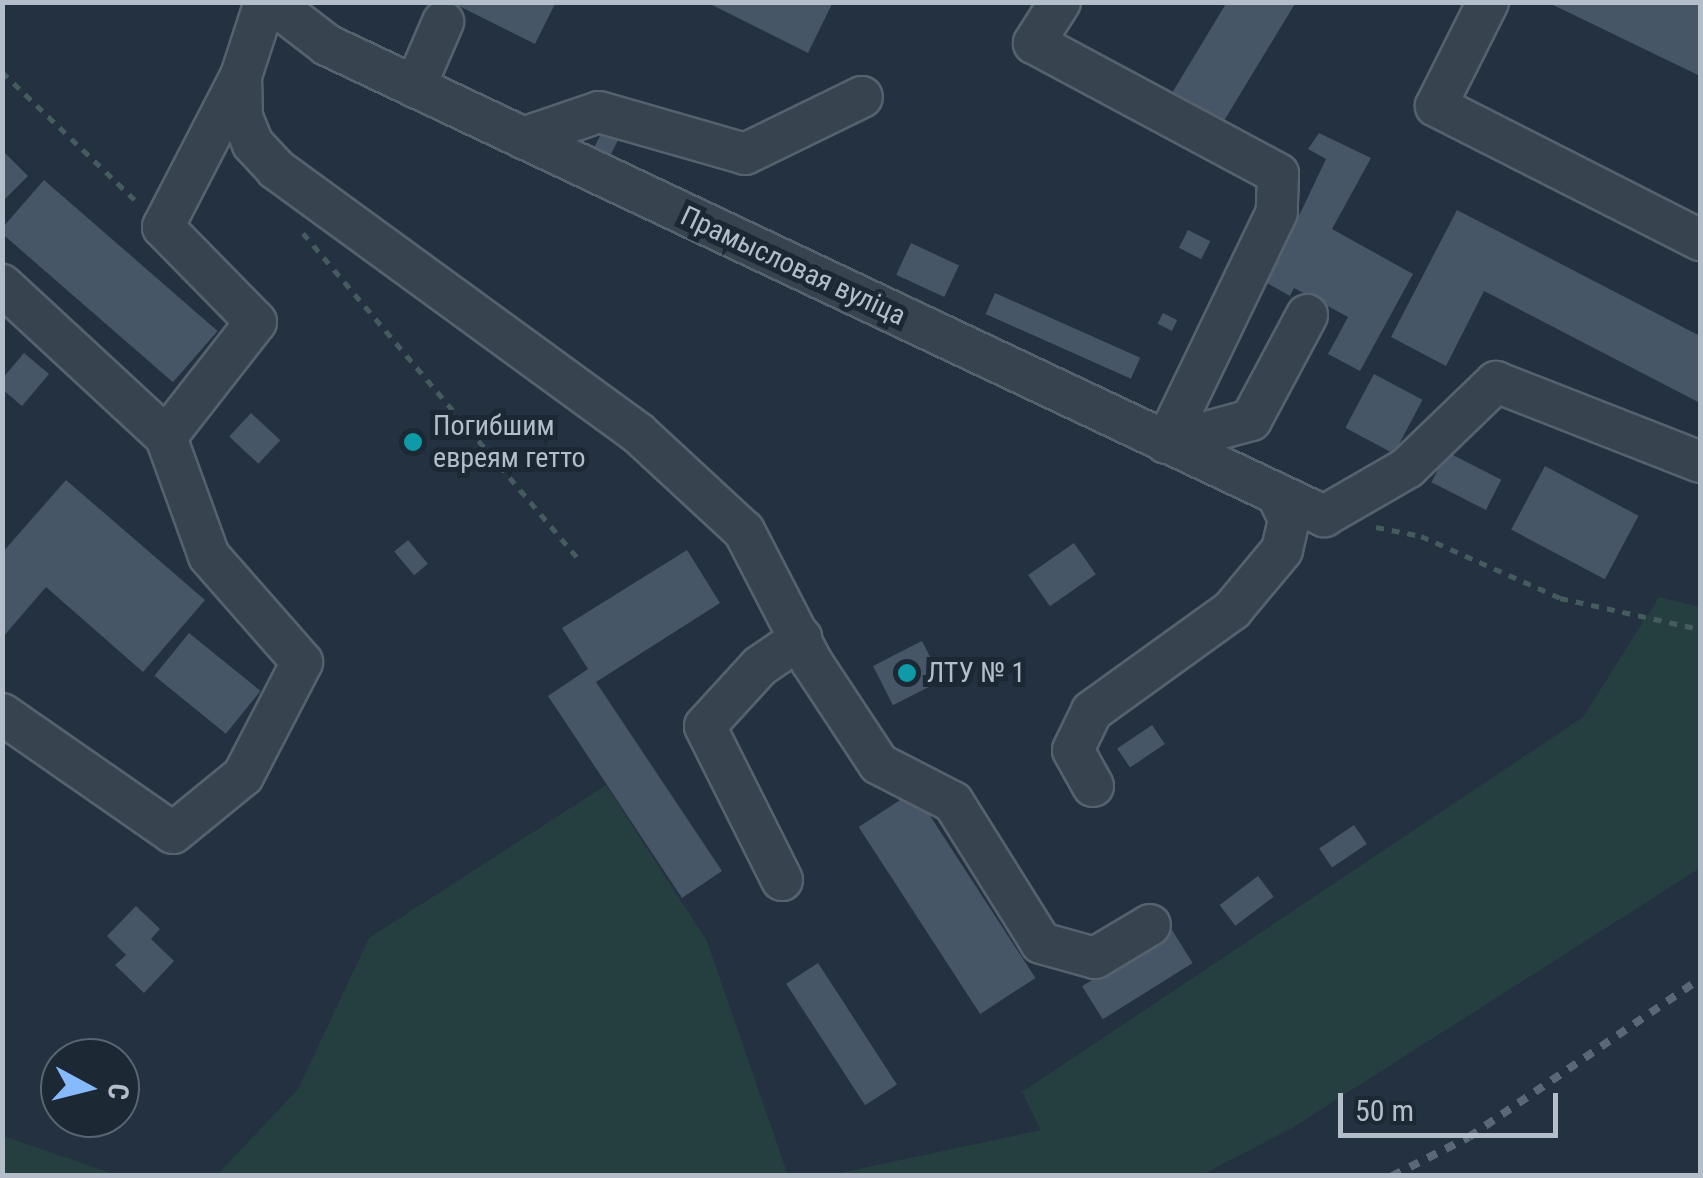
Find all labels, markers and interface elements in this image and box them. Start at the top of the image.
street label: Прамысловая вуліца [675,199,911,333]
place label: Погибшим евреям гетто [433,409,586,475]
marker: Погибшим евреям гетто [402,431,424,453]
place label: ЛТУ № 1 [927,656,1025,690]
marker: ЛТУ № 1 [896,662,918,684]
north arrow [40,1038,140,1138]
scale bar [1343,1073,1563,1135]
text: С [101,1082,136,1101]
text: 50 m [1355,1093,1414,1128]

